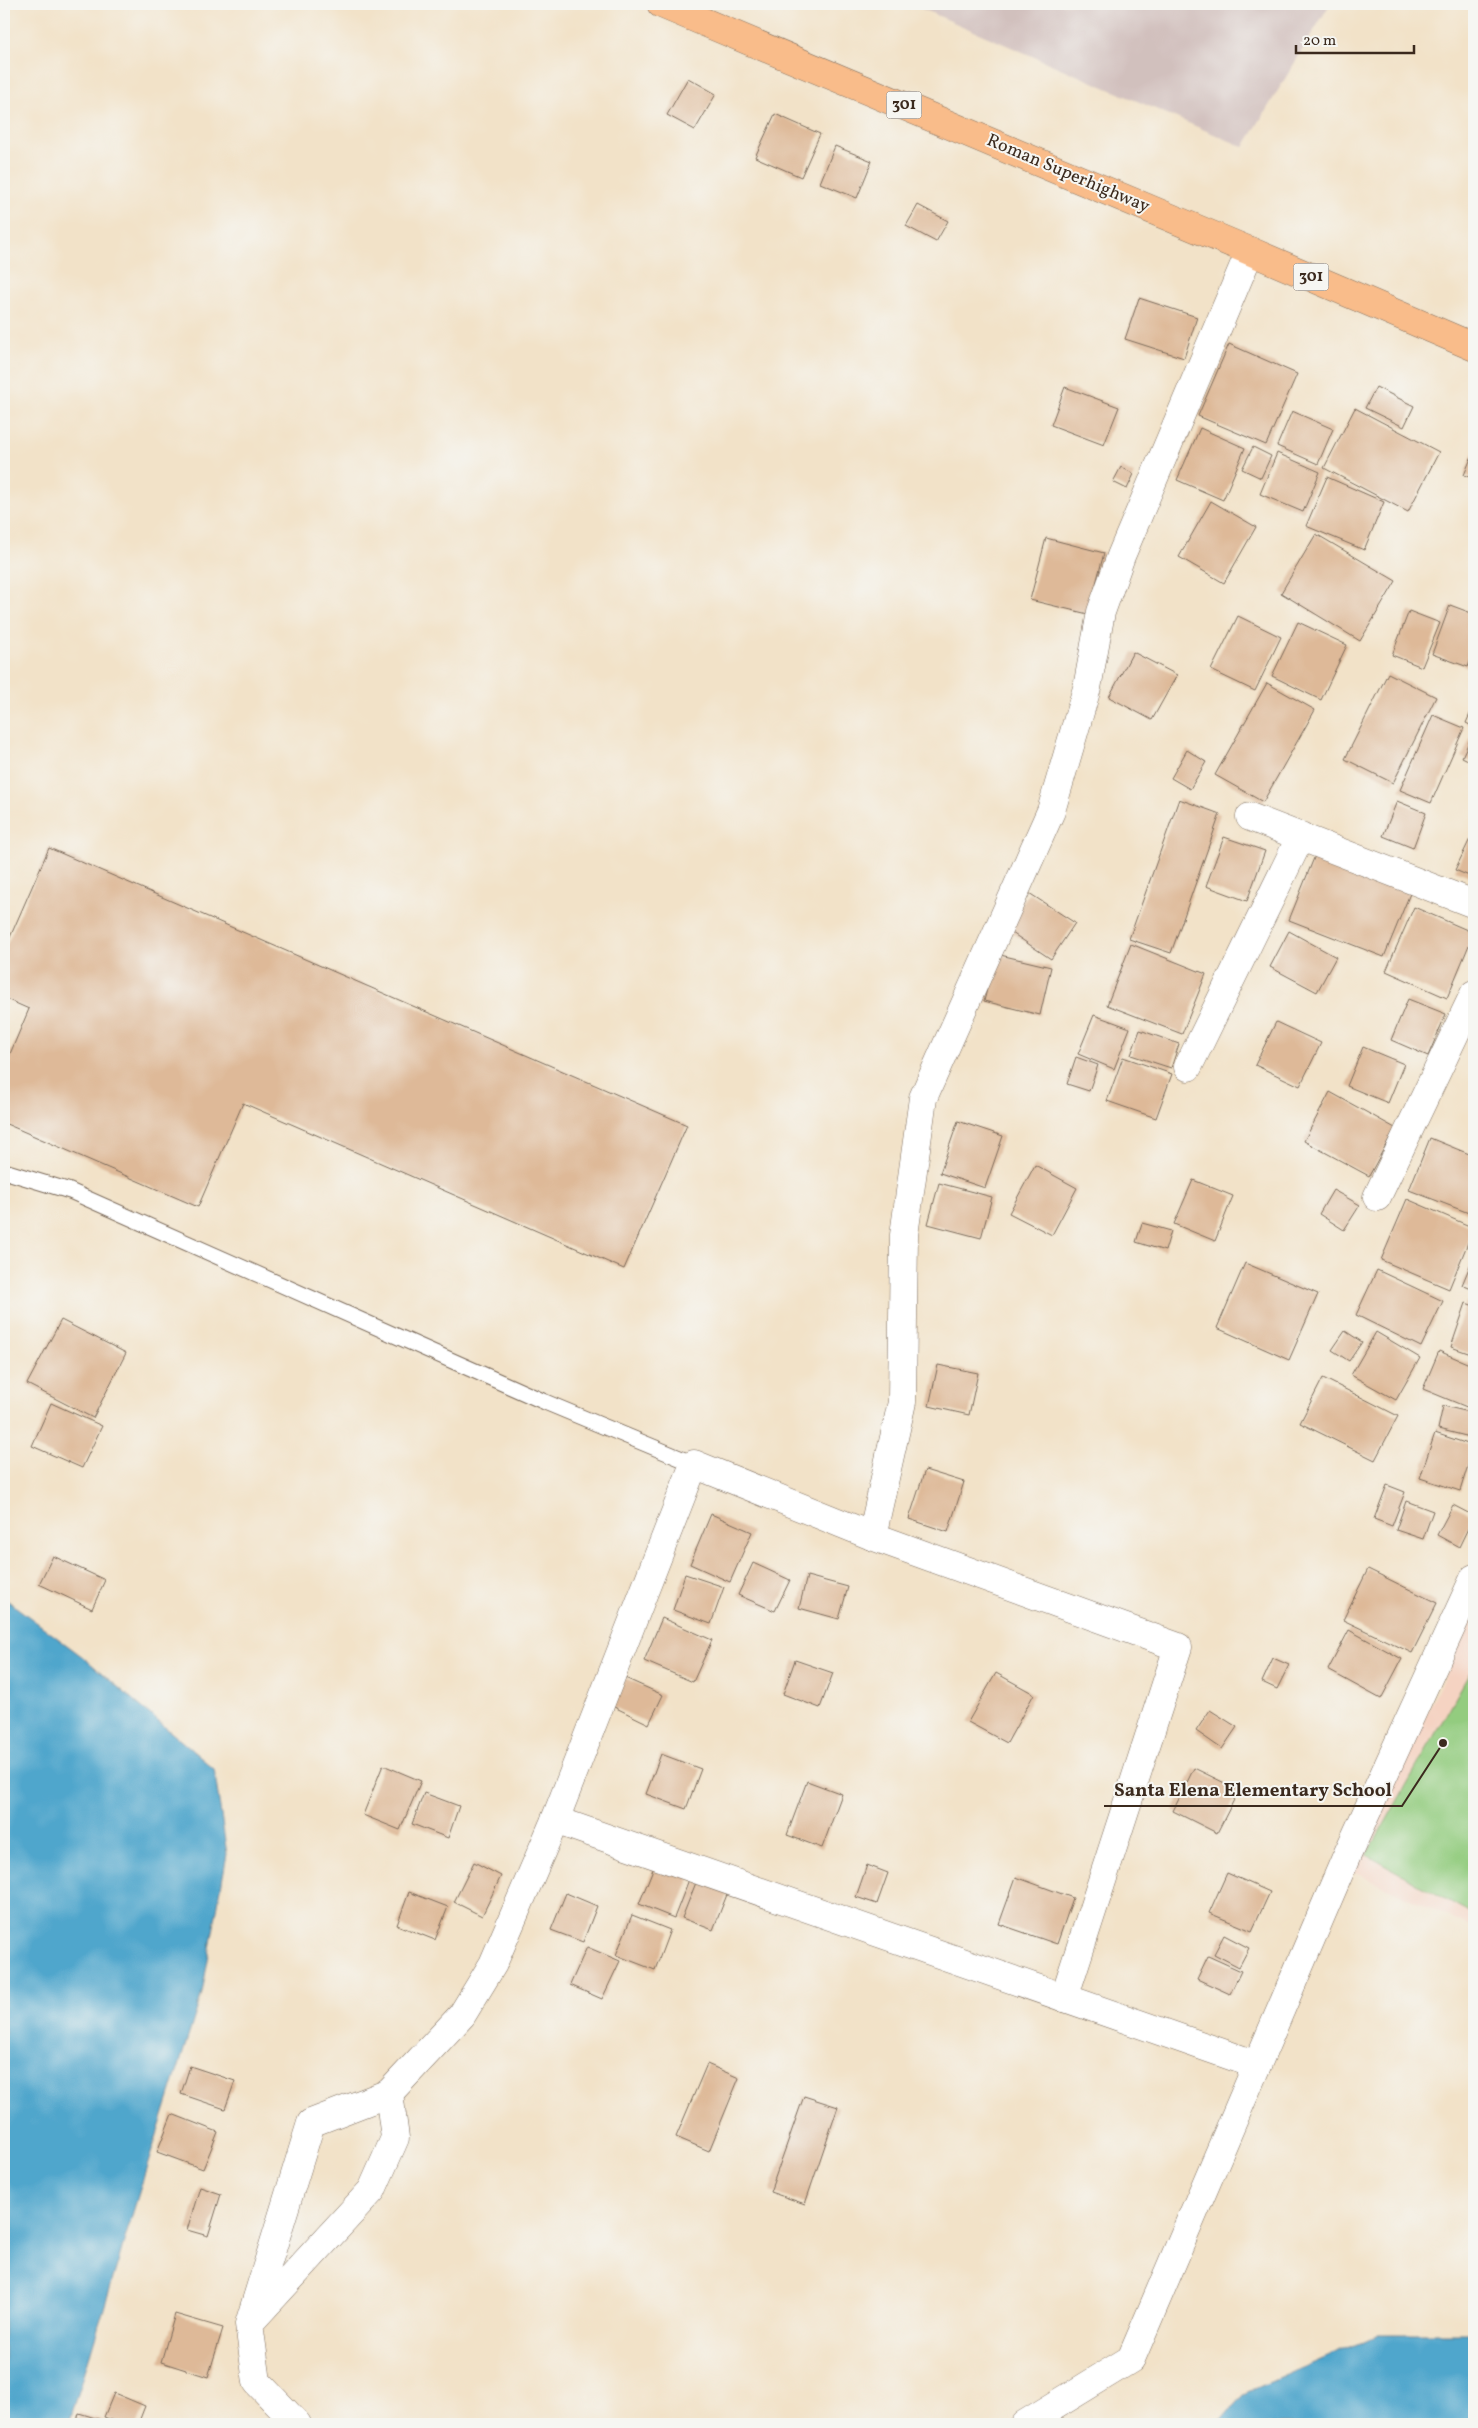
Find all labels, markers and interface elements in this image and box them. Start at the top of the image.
scale bar [1296,22,1413,54]
text: 20 m [1303,31,1336,52]
road number: 301 [886,92,922,118]
street label: Roman Superhighway [983,128,1154,220]
road number: 301 [1294,264,1328,290]
callout: Santa Elena Elementary School [1104,1772,1402,1806]
text: Santa Elena Elementary School [1114,1778,1392,1804]

